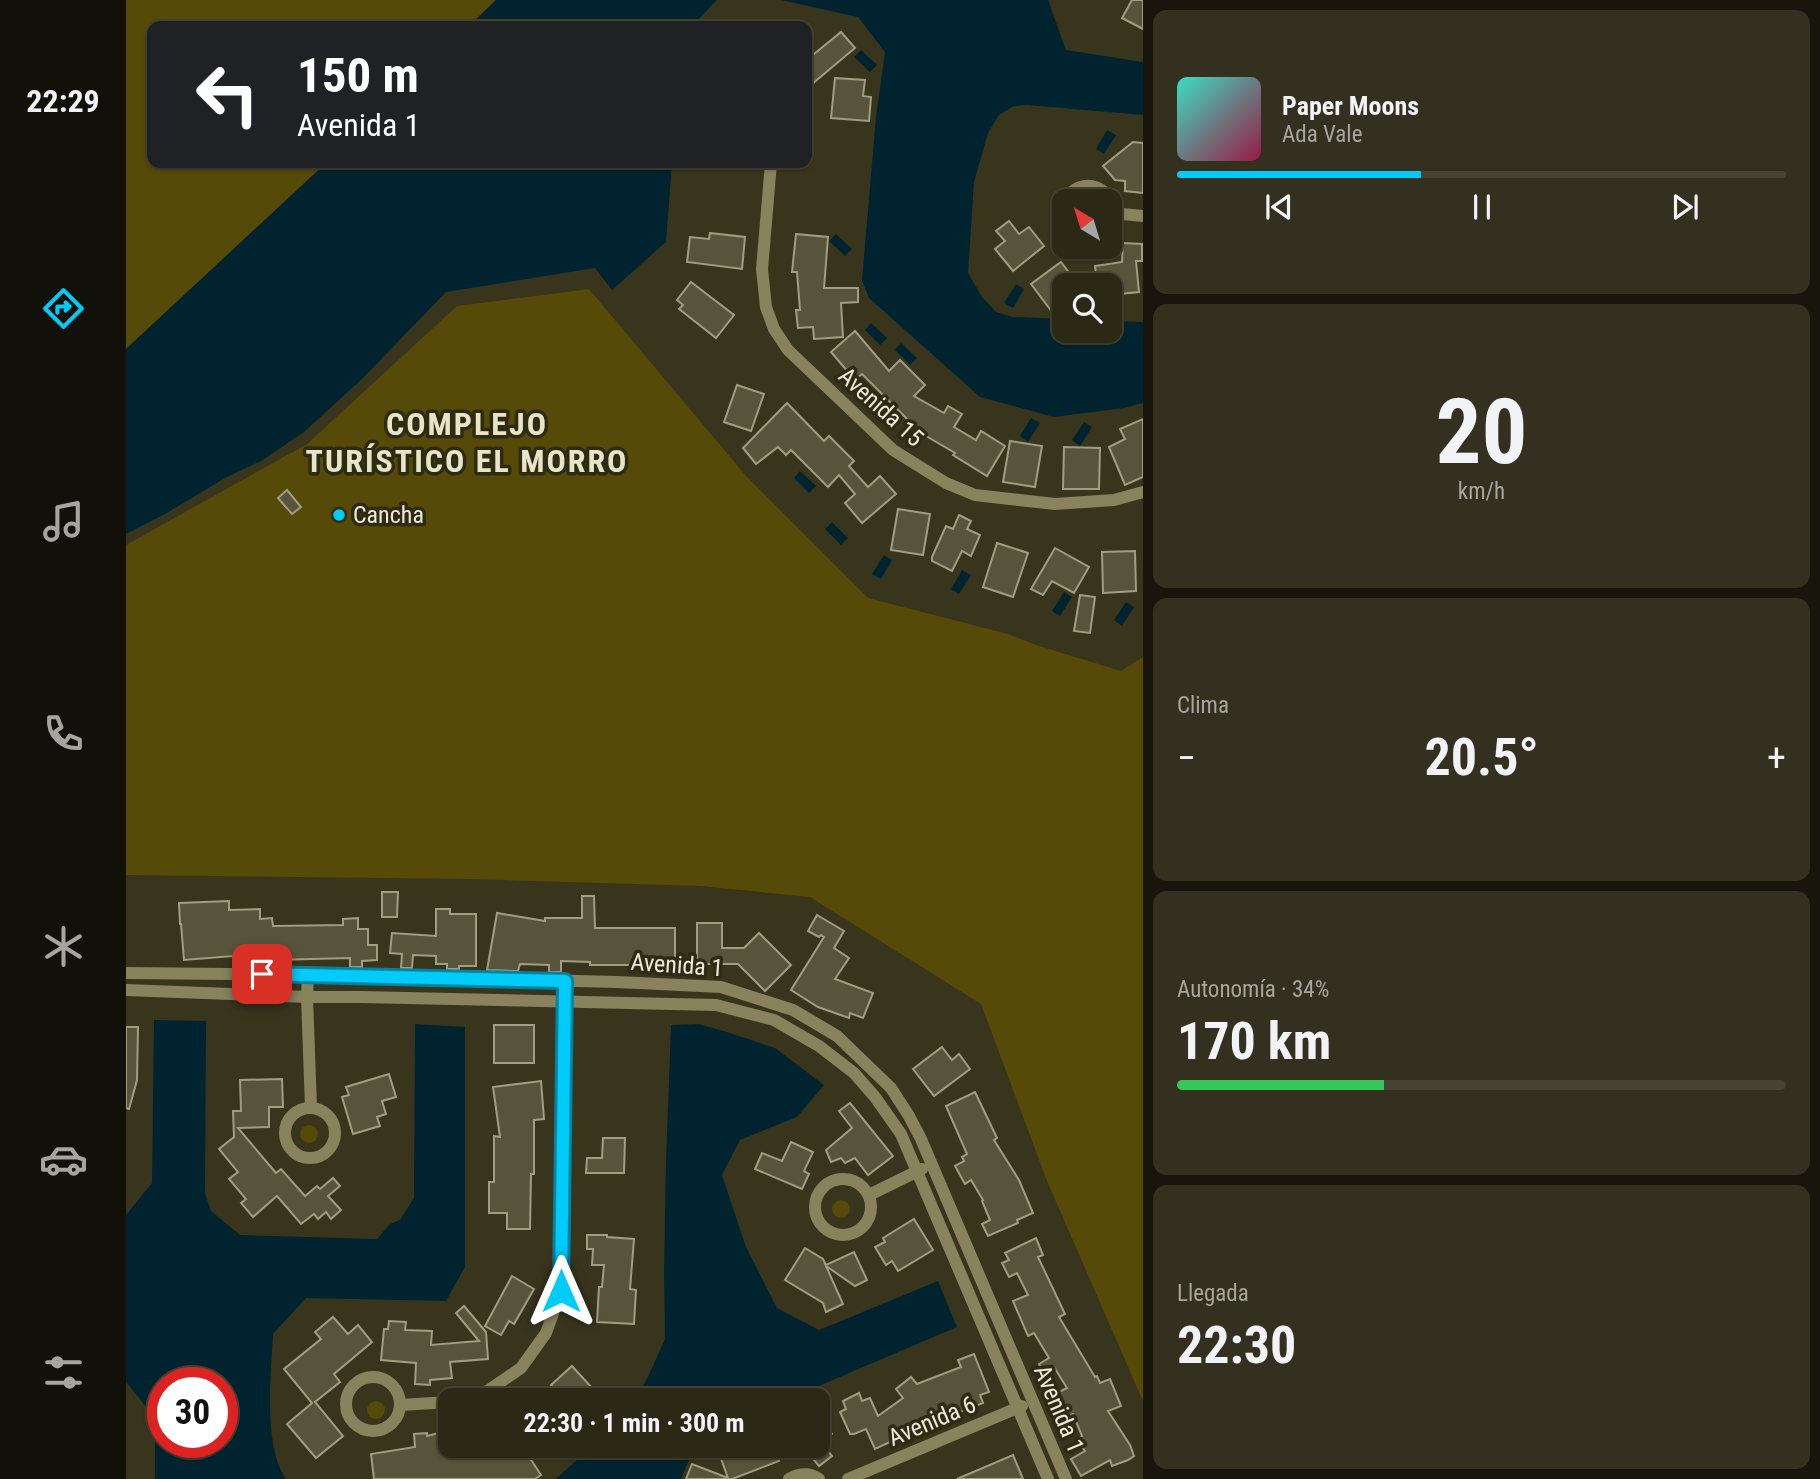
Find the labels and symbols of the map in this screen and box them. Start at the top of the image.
north arrow [1052,189,1122,259]
street label: Avenida 15 [833,362,929,452]
district label: COMPLEJO TURÍSTICO EL MORRO [306,405,628,480]
place label: Cancha [353,501,424,529]
marker: Cancha [331,507,347,523]
pin [232,944,292,1004]
street label: Avenida 1 [630,948,724,982]
position arrow [524,1254,598,1328]
street label: Avenida 1 [1028,1361,1090,1457]
speed limit sign: 30 [147,1367,238,1458]
street label: Avenida 6 [884,1390,980,1452]

